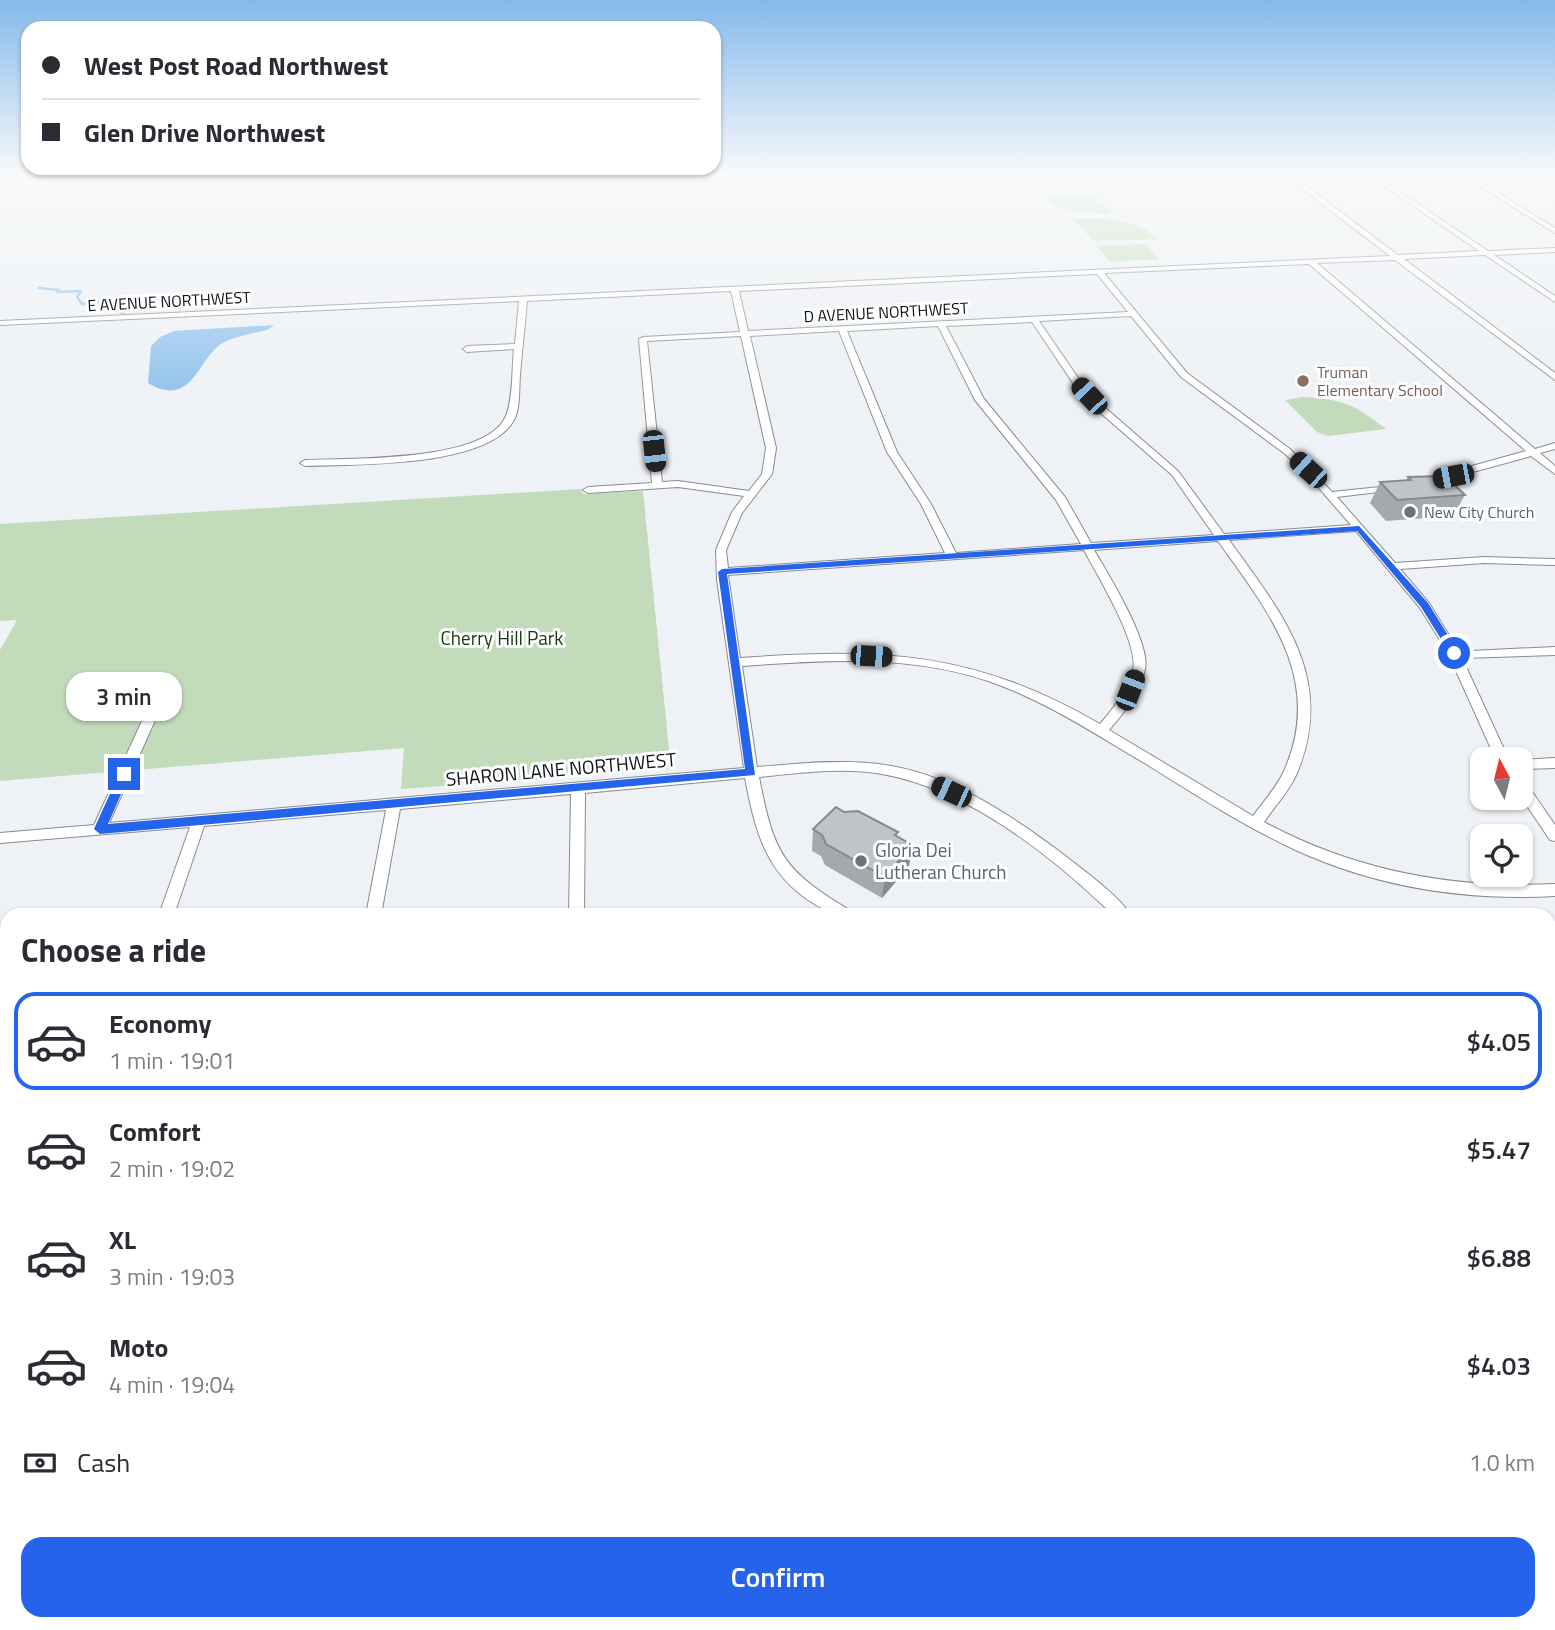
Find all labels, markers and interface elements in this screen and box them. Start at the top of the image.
text: West Post Road Northwest [84,46,388,85]
text: Glen Drive Northwest [84,113,325,152]
street label: E AVENUE NORTHWEST [87,285,252,317]
street label: D AVENUE NORTHWEST [803,296,970,328]
place label: Truman Elementary School [1317,360,1443,402]
car [1067,373,1112,419]
marker: Truman Elementary School [1295,373,1311,389]
car [642,429,667,473]
car [1286,448,1331,492]
car [1431,462,1476,490]
place label: New City Church [1424,500,1534,524]
marker: New City Church [1402,504,1418,520]
park label: Cherry Hill Park [441,623,563,652]
route start [1438,637,1470,669]
car [850,644,893,668]
car [1113,667,1148,713]
callout: 3 min [66,672,182,722]
text: 3 min [96,679,152,714]
street label: SHARON LANE NORTHWEST [445,744,677,793]
north arrow [1470,747,1533,810]
map controls [1470,747,1533,887]
route end [108,758,140,790]
car [928,774,975,810]
button: locate [1470,824,1533,887]
place label: Gloria Dei Lutheran Church [875,835,1007,886]
marker: Gloria Dei Lutheran Church [853,853,869,869]
text: Choose a ride [21,926,206,974]
text: Economy [109,1004,211,1043]
icon: car [25,1010,88,1073]
text: $4.05 [1467,1022,1531,1061]
text: 1 min · 19:01 [109,1043,235,1078]
text: Comfort [109,1112,201,1151]
icon: car [25,1118,88,1181]
text: $5.47 [1467,1130,1531,1169]
text: 2 min · 19:02 [109,1151,235,1186]
text: XL [109,1220,136,1259]
icon: car [25,1226,88,1289]
text: $6.88 [1467,1238,1531,1277]
text: 3 min · 19:03 [109,1259,235,1294]
text: Moto [109,1328,168,1367]
icon: car [25,1334,88,1397]
text: $4.03 [1467,1346,1531,1385]
text: 4 min · 19:04 [109,1367,235,1402]
text: Cash [77,1443,130,1482]
icon: cash [21,1444,59,1482]
text: 1.0 km [1469,1445,1535,1480]
button: Confirm [21,1537,1535,1617]

